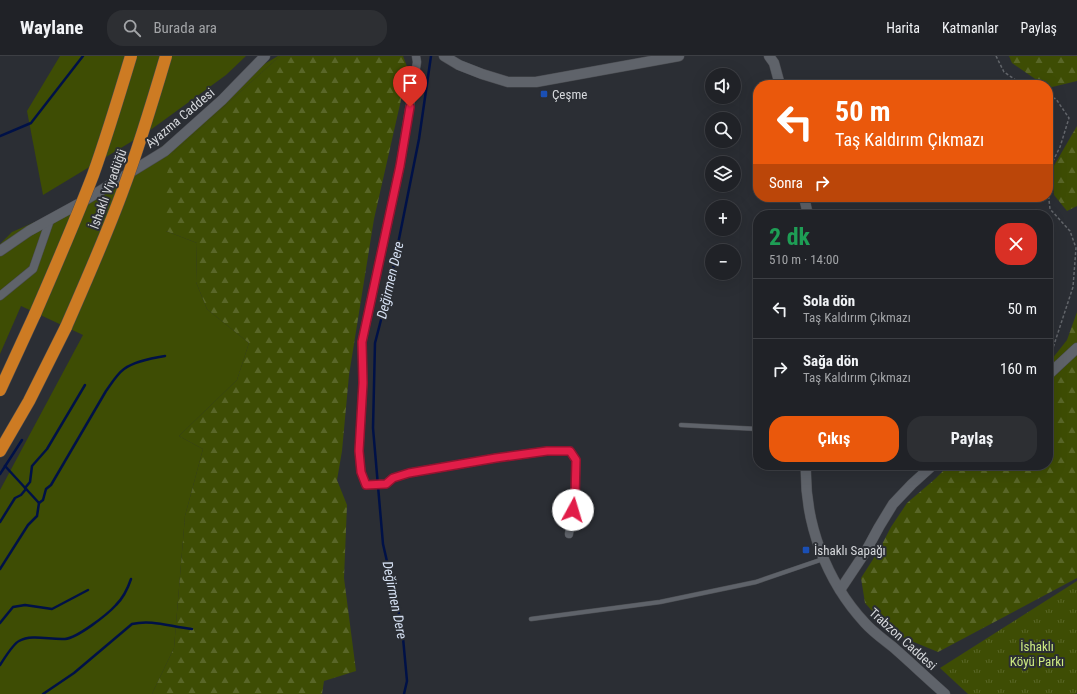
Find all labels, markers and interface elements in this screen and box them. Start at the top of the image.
search box [107,10,387,46]
text: Waylane [20,16,83,39]
icon: search [121,17,143,39]
text: Burada ara [153,19,217,37]
text: Harita [886,20,920,36]
text: Katmanlar [942,20,999,36]
text: Paylaş [1021,20,1057,36]
pin [393,66,427,107]
map controls [705,68,741,280]
button: sound [705,68,741,104]
icon: arrive [399,72,421,94]
street label: Ayazma Caddesi [143,85,217,151]
place label: Çeşme [552,87,587,102]
marker: Çeşme [539,89,549,99]
text: 50 m [835,95,891,128]
icon: left [769,96,821,148]
button: search [705,112,741,148]
text: Taş Kaldırım Çıkmazı [835,129,984,150]
street label: İshaklı Viyadüğü [87,147,129,231]
button: layers [705,156,741,192]
icon: right [811,172,833,194]
text: Sonra [769,174,803,192]
button: + [705,200,741,236]
text: 2 dk [769,223,810,251]
button: close [995,223,1037,265]
water label: Değirmen Dere [373,240,407,320]
button: − [705,244,741,280]
text: 510 m · 14:00 [769,252,839,267]
text: Sola dön [803,292,855,310]
icon: left [769,298,791,320]
text: 50 m [1007,300,1037,318]
text: Taş Kaldırım Çıkmazı [803,310,911,325]
text: Sağa dön [803,352,859,370]
icon: right [769,358,791,380]
text: 160 m [1000,360,1037,378]
text: Taş Kaldırım Çıkmazı [803,370,911,385]
button: Çıkış [769,416,899,462]
button: Paylaş [907,416,1037,462]
position arrow [552,489,594,531]
place label: İshaklı Sapağı [814,543,886,558]
marker: İshaklı Sapağı [801,545,811,555]
water label: Değirmen Dere [380,560,410,640]
street label: Trabzon Caddesi [866,605,940,673]
park label: İshaklı Köyü Parkı [1010,639,1064,669]

